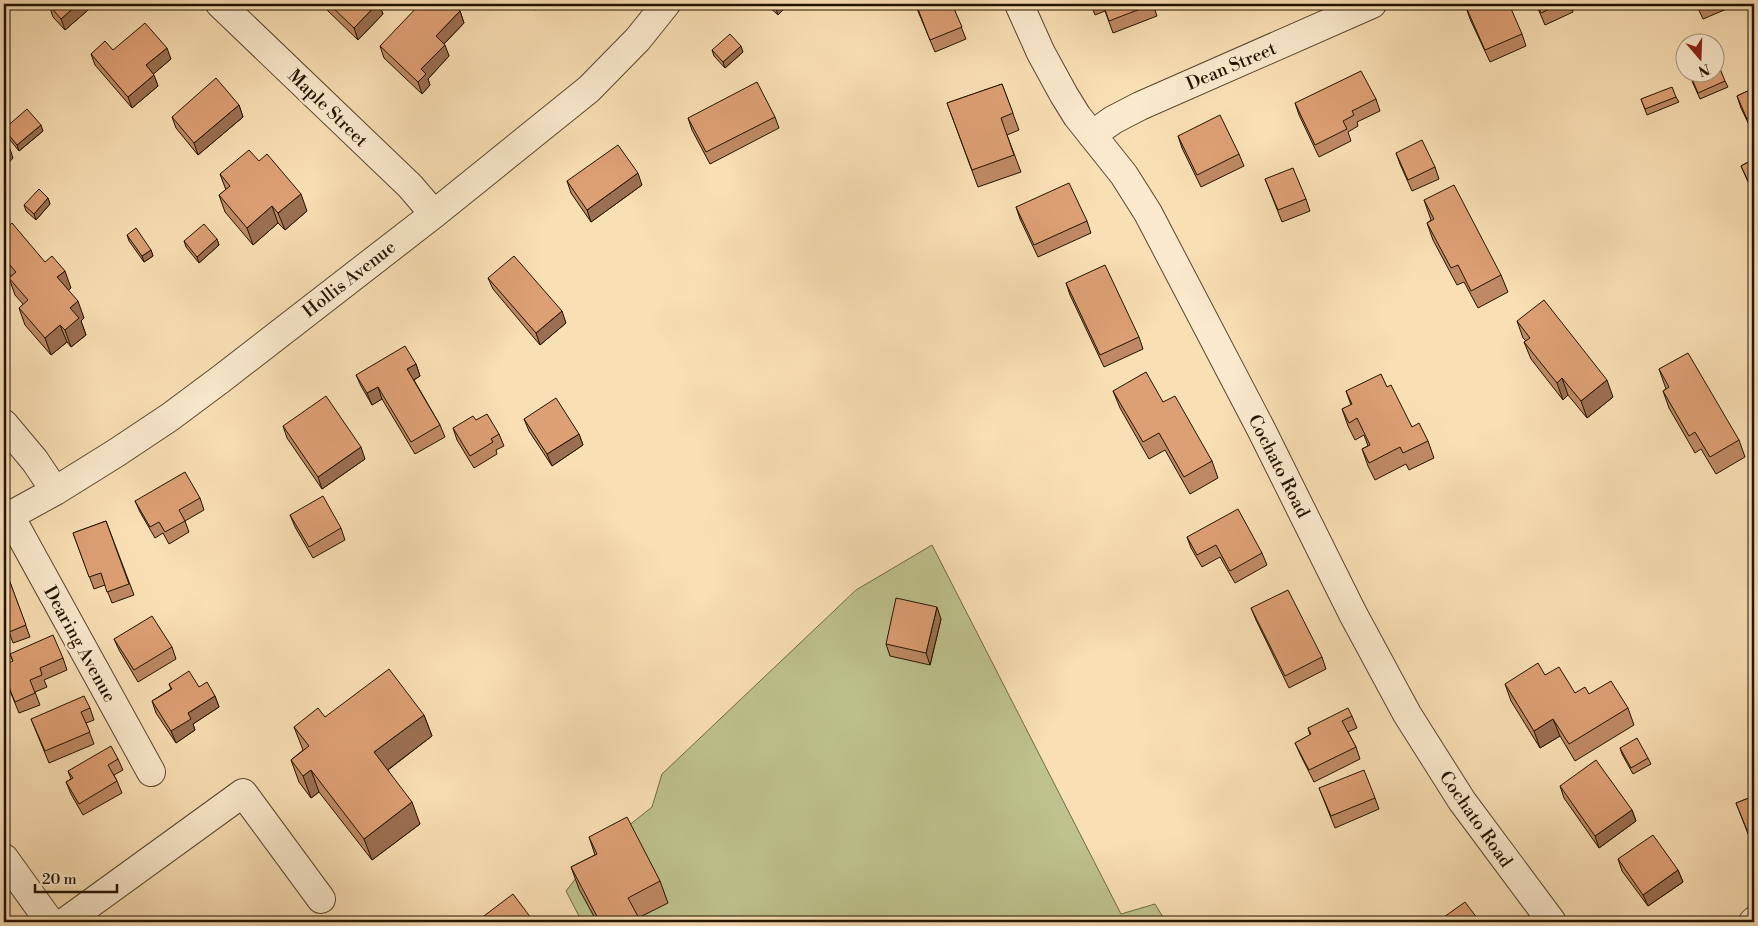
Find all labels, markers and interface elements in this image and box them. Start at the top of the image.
north arrow [1676,32,1726,82]
street label: Dean Street [1183,37,1280,96]
text: N [1696,59,1712,80]
street label: Maple Street [283,65,373,153]
street label: Hollis Avenue [298,236,401,323]
street label: Cochato Road [1243,411,1315,522]
street label: Dearing Avenue [38,582,121,706]
street label: Cochato Road [1434,766,1518,873]
scale bar [35,861,118,893]
text: 20 m [42,870,77,889]

